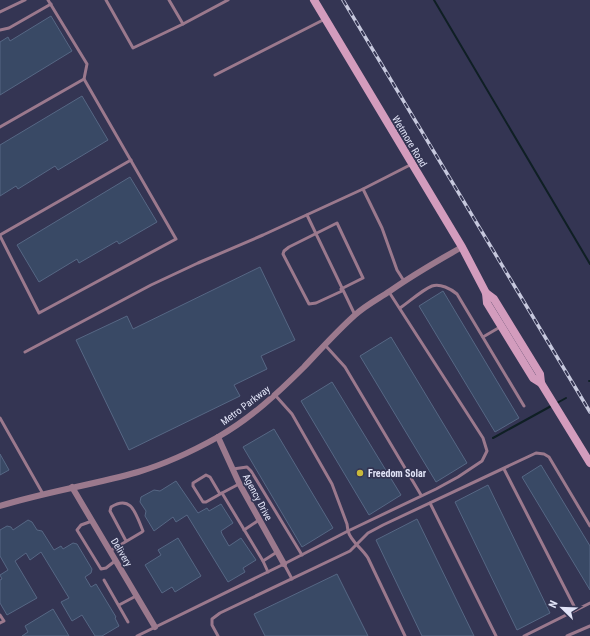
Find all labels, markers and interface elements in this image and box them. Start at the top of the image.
street label: Wetmore Road [390,114,429,169]
street label: Metro Parkway [219,383,272,427]
marker: Freedom Solar [355,468,365,478]
place label: Freedom Solar [368,468,427,479]
street label: Agency Drive [241,472,275,523]
street label: Delivery [109,536,134,568]
north arrow [542,588,582,628]
text: N [546,598,561,610]

